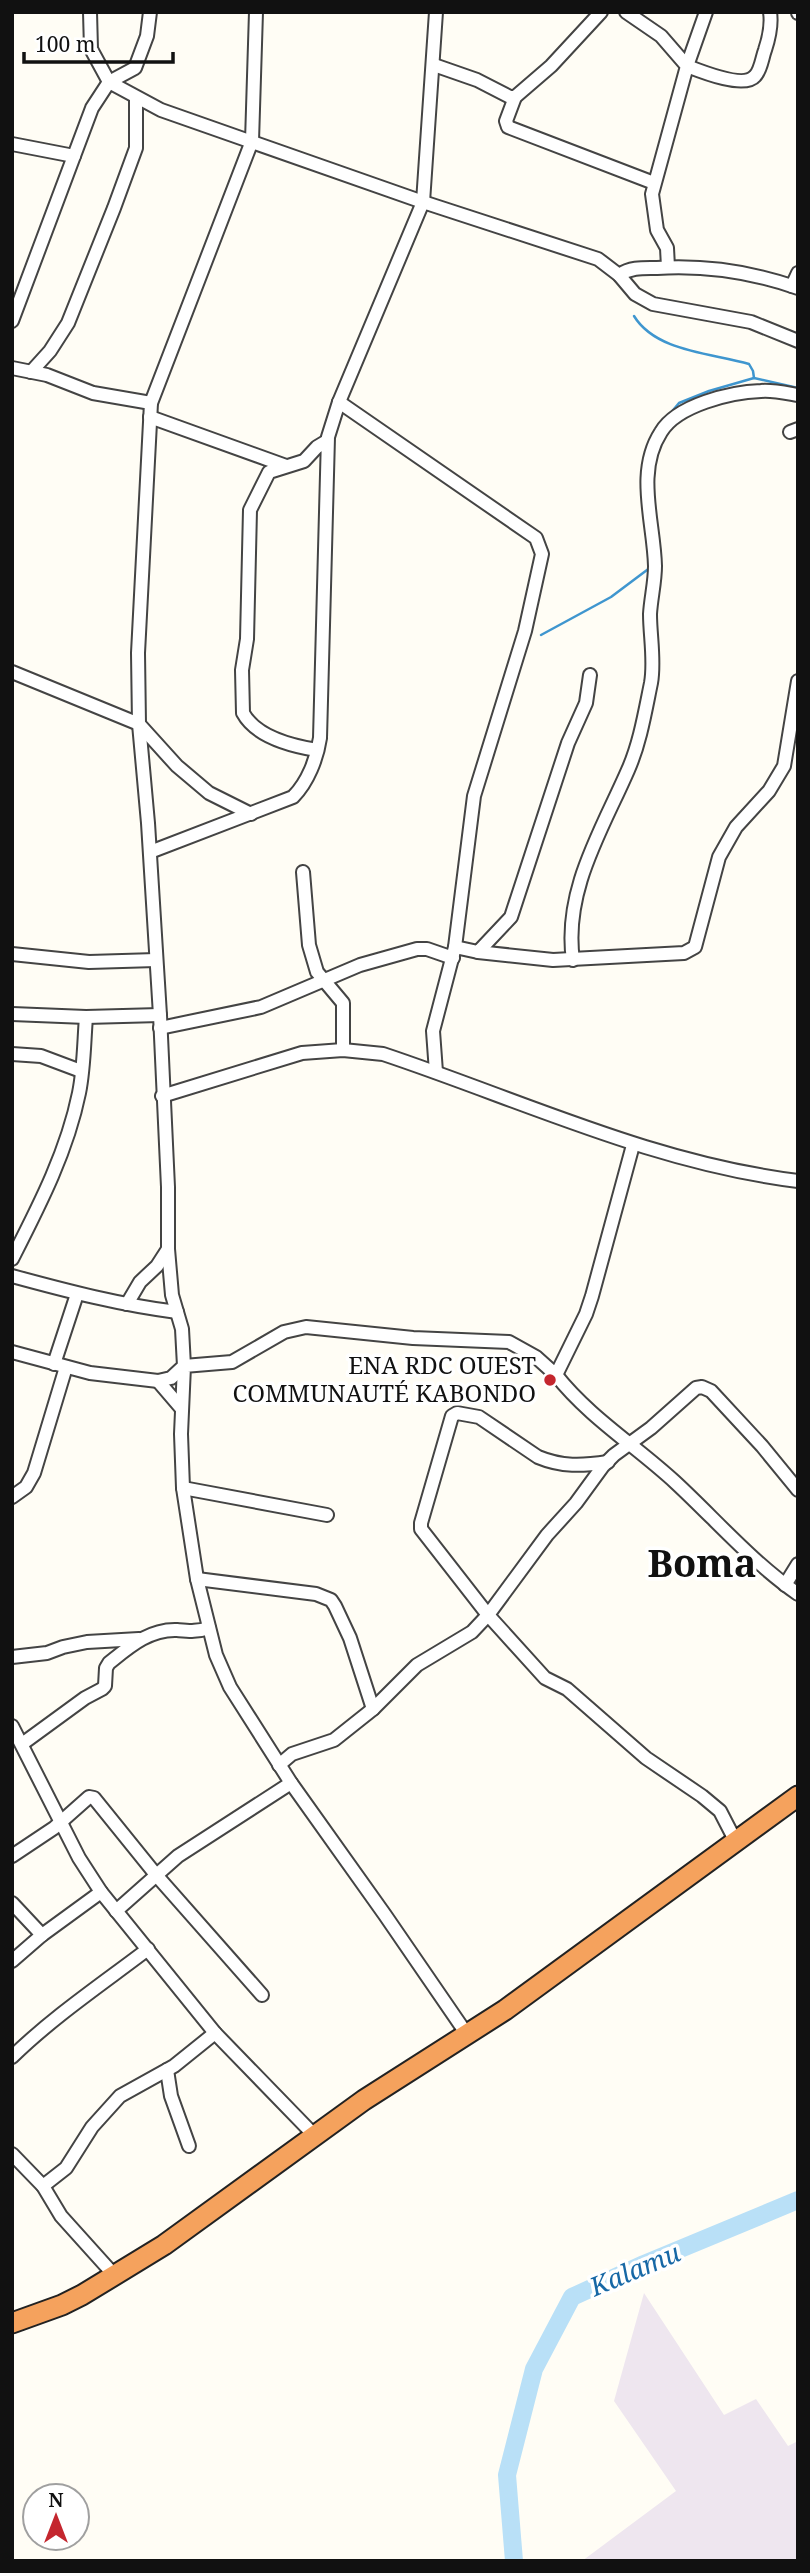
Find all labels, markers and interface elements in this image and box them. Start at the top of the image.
scale bar [24,21,173,65]
text: 100 m [35,30,96,58]
place label: ENA RDC OUEST COMMUNAUTÉ KABONDO [233,1348,536,1409]
marker: ENA RDC OUEST COMMUNAUTÉ KABONDO [542,1372,558,1388]
district label: Boma [647,1536,757,1588]
water label: Kalamu [583,2234,686,2305]
north arrow [21,2482,91,2552]
text: N [49,2487,64,2513]

